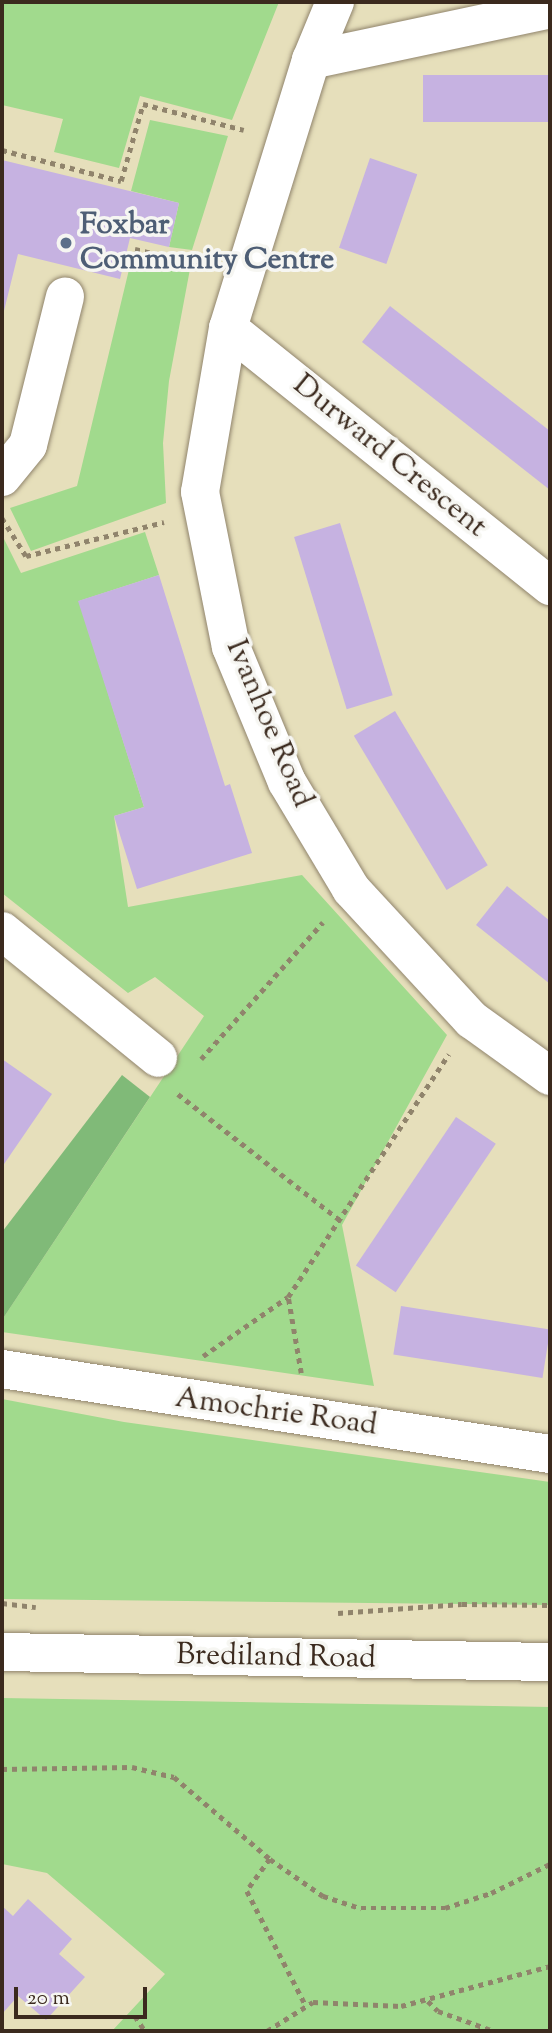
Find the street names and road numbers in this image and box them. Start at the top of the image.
street label: Durward Crescent [285,368,493,546]
street label: Ivanhoe Road [217,635,319,813]
street label: Amochrie Road [173,1381,379,1445]
street label: Brediland Road [176,1638,376,1678]

